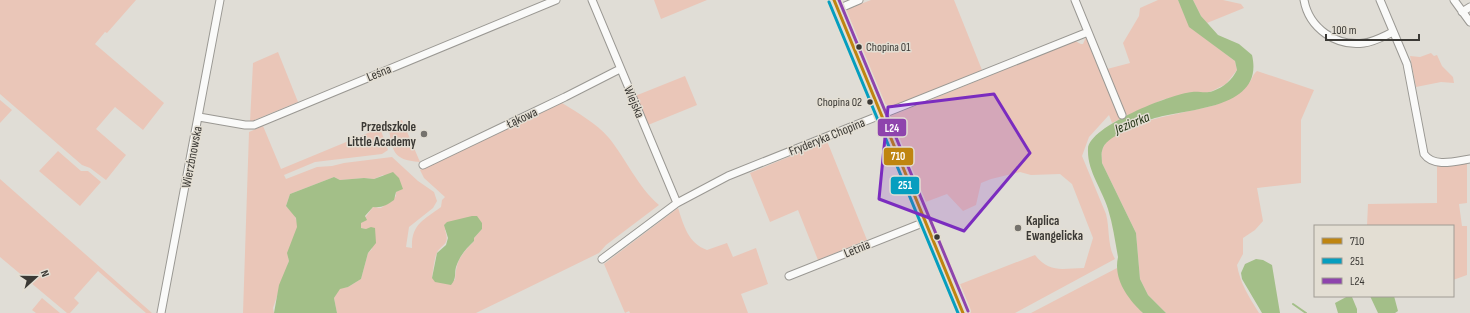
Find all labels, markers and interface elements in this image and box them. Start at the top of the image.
scale bar [1326,16,1419,42]
text: 100 m [1332,23,1357,38]
place label: Chopina 01 [866,40,911,55]
marker: Chopina 01 [854,42,864,52]
street label: Leśna [364,61,394,85]
street label: Wiejska [620,84,648,120]
place label: Chopina 02 [817,95,862,110]
marker: Chopina 02 [865,97,875,107]
street label: Łąkowa [503,104,540,132]
water label: Jeziorka [1111,108,1152,138]
street label: Fryderyka Chopina [787,114,867,160]
line badge: L24 [877,118,907,137]
place label: Przedszkole Little Academy [347,119,417,150]
text: L24 [885,122,899,135]
street label: Wierzbnowska [178,125,206,189]
marker: Przedszkole Little Academy [419,129,429,139]
line badge: 710 [883,147,914,166]
text: 710 [891,150,905,163]
line badge: 251 [890,176,920,195]
text: 251 [898,179,913,192]
place label: Kaplica Ewangelicka [1026,213,1083,244]
marker: Kaplica Ewangelicka [1013,223,1023,233]
legend [1314,225,1454,297]
unlabelled marker [932,232,942,242]
text: 710 [1350,234,1364,249]
street label: Letnia [842,237,872,261]
text: 251 [1350,254,1365,269]
north arrow [16,257,56,297]
text: N [38,269,52,279]
text: L24 [1350,274,1364,289]

